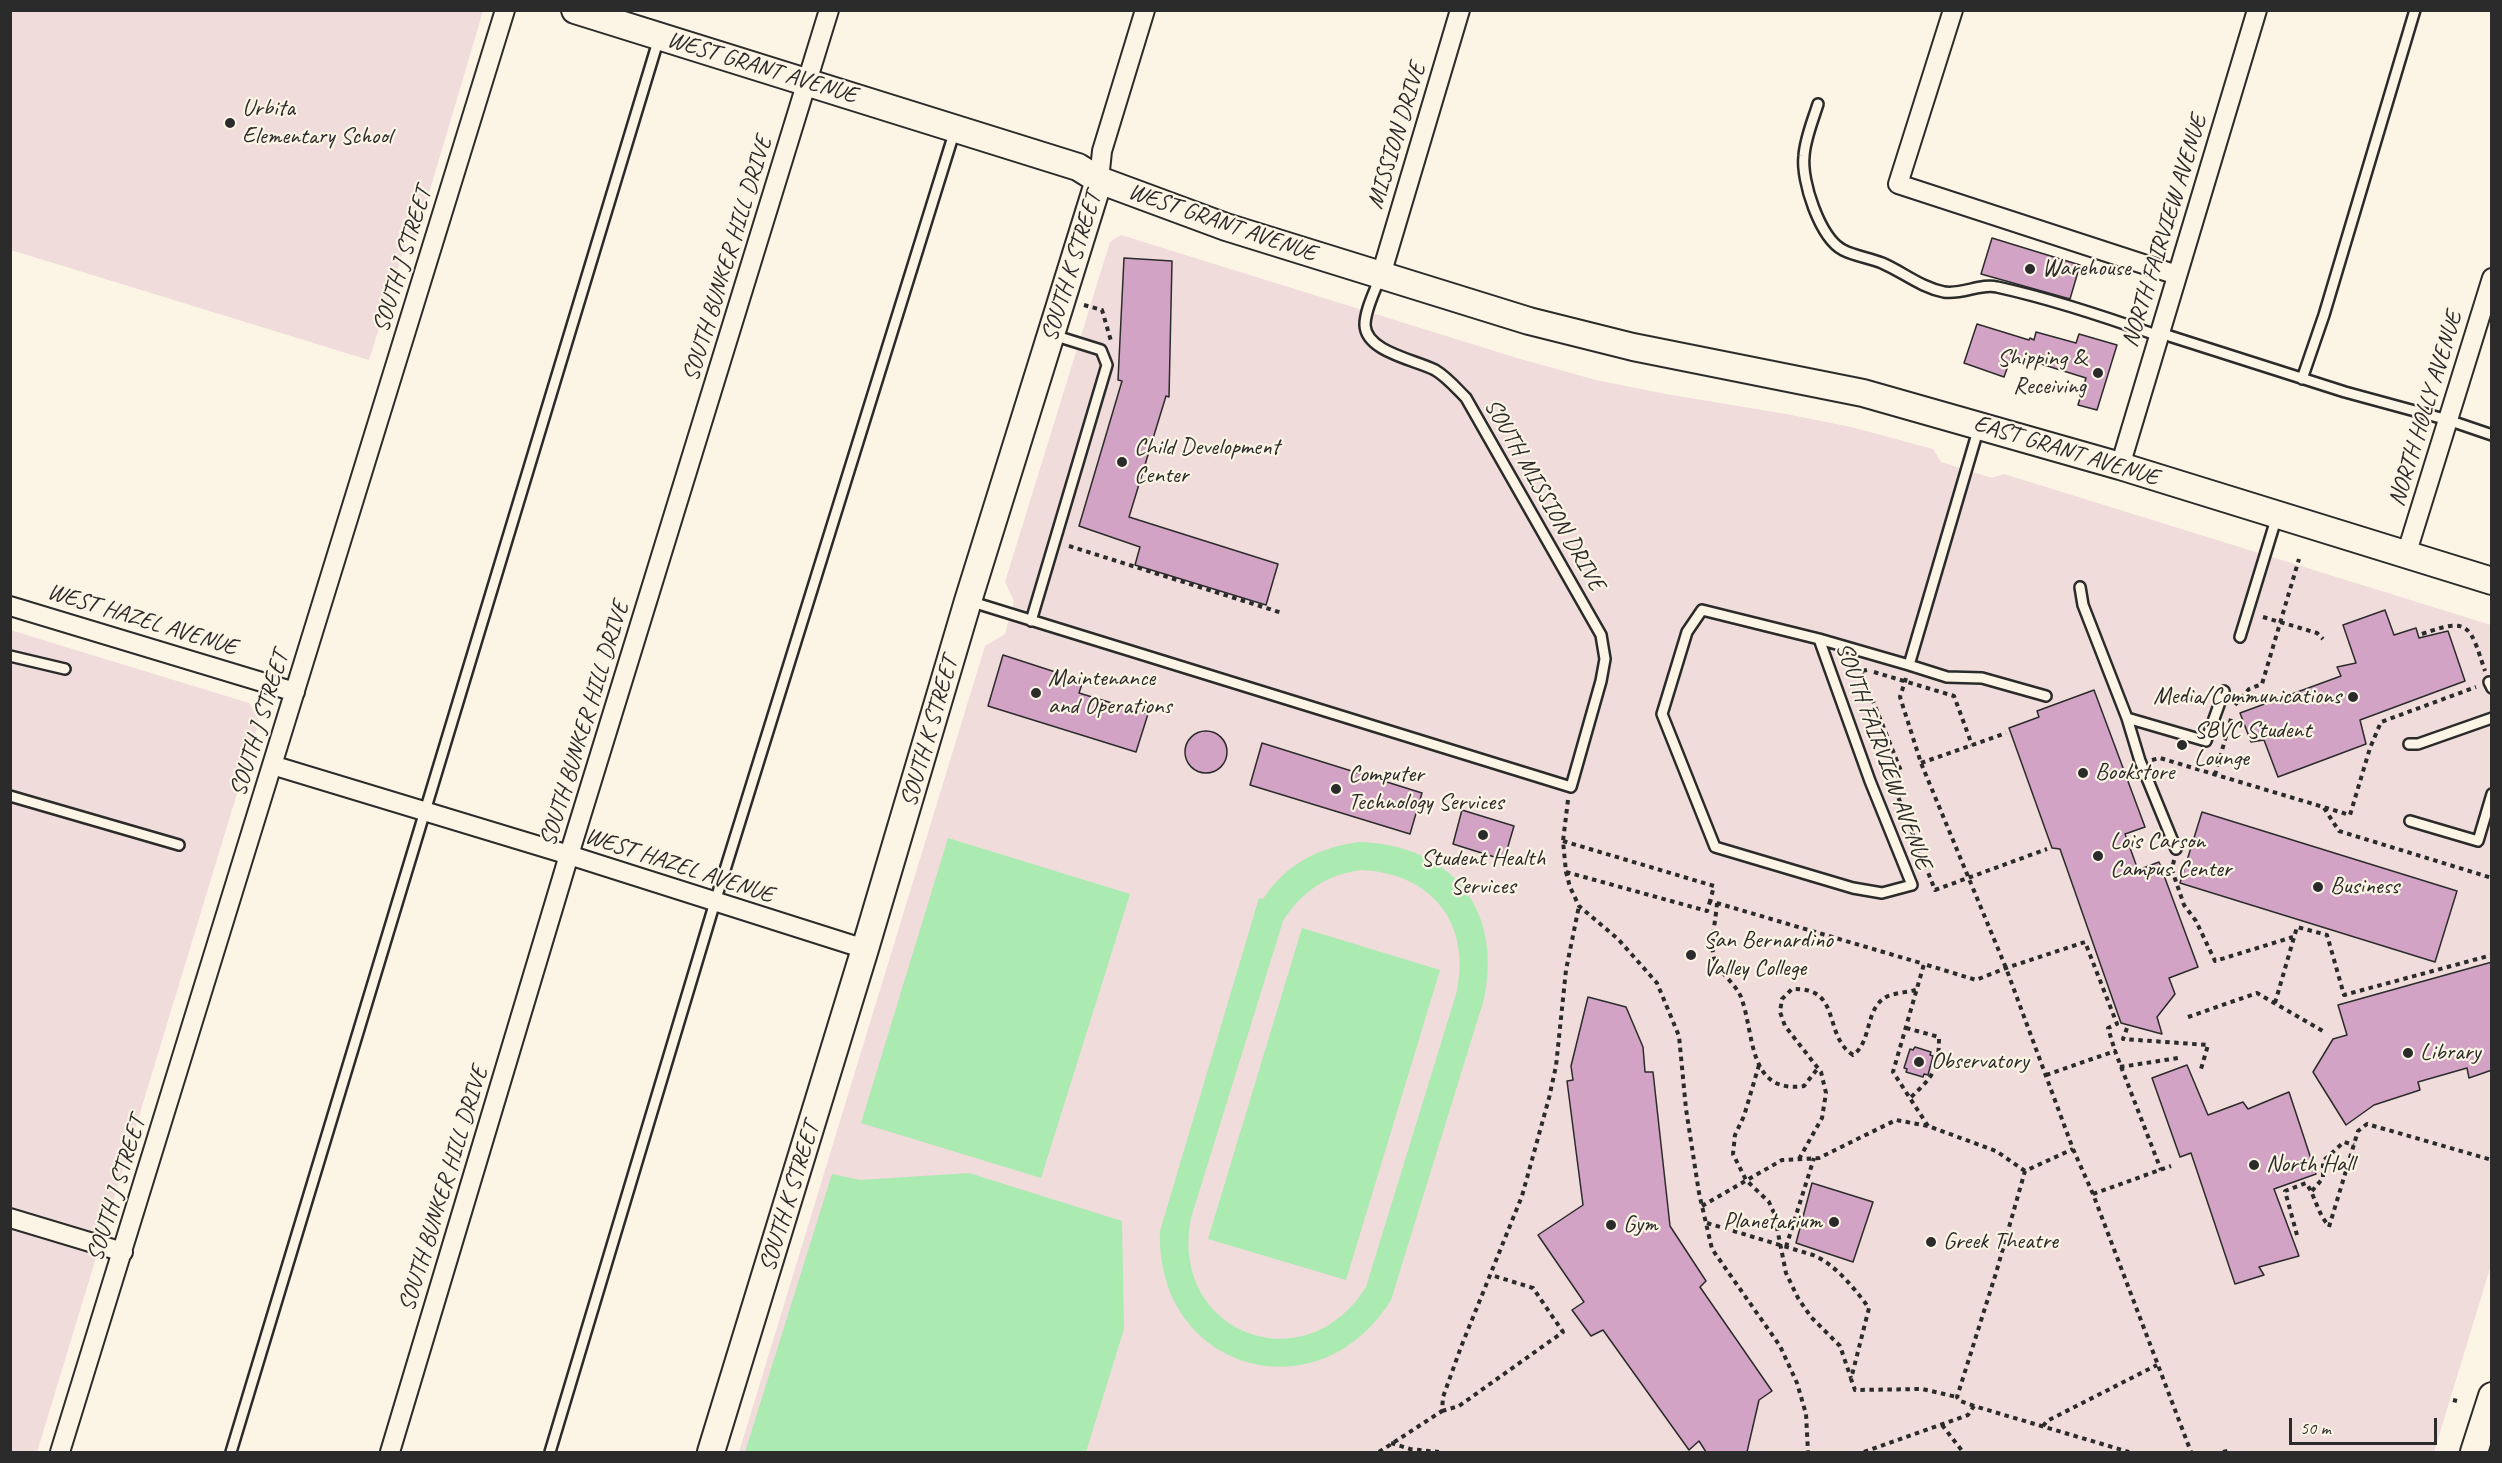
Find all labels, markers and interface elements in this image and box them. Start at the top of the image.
street label: WEST GRANT AVENUE [664,25,860,111]
street label: MISSION DRIVE [1361,60,1433,212]
place label: Urbita Elementary School [242,95,392,151]
street label: NORTH FAIRVIEW AVENUE [2116,111,2214,351]
marker: Urbita Elementary School [223,116,237,130]
street label: SOUTH BUNKER HILL DRIVE [677,133,779,385]
street label: WEST GRANT AVENUE [1124,177,1320,269]
street label: SOUTH J STREET [367,184,439,336]
street label: SOUTH K STREET [1036,189,1108,345]
place label: Warehouse [2042,255,2130,283]
marker: Warehouse [2023,262,2037,276]
street label: NORTH HOLLY AVENUE [2383,308,2469,510]
place label: Shipping & Receiving [1997,345,2086,401]
marker: Shipping & Receiving [2091,366,2105,380]
street label: SOUTH MISSION DRIVE [1477,394,1611,596]
street label: EAST GRANT AVENUE [1970,409,2162,493]
place label: Child Development Center [1134,434,1279,490]
marker: Child Development Center [1115,455,1129,469]
street label: WEST HAZEL AVENUE [44,578,240,662]
street label: SOUTH BUNKER HILL DRIVE [534,598,636,850]
street label: SOUTH FAIRVIEW AVENUE [1829,639,1937,873]
street label: SOUTH J STREET [224,648,296,800]
street label: SOUTH K STREET [895,654,965,810]
place label: Maintenance and Operations [1048,665,1172,721]
place label: Media/Communications [2153,683,2341,711]
marker: Maintenance and Operations [1029,686,1043,700]
marker: Media/Communications [2346,690,2360,704]
place label: SBVC Student Lounge [2194,717,2311,773]
marker: SBVC Student Lounge [2175,738,2189,752]
place label: Bookstore [2095,759,2174,787]
place label: Computer Technology Services [1348,761,1503,817]
marker: Bookstore [2076,766,2090,780]
marker: Computer Technology Services [1329,782,1343,796]
street label: WEST HAZEL AVENUE [581,822,777,910]
marker: Student Health Services [1476,828,1490,842]
place label: Lois Carson Campus Center [2110,828,2232,884]
place label: Student Health Services [1421,845,1545,901]
marker: Lois Carson Campus Center [2091,849,2105,863]
place label: Business [2330,873,2399,901]
marker: Business [2311,880,2325,894]
place label: San Bernardino Valley College [1703,927,1833,983]
marker: San Bernardino Valley College [1684,948,1698,962]
place label: Library [2420,1039,2480,1067]
marker: Library [2401,1046,2415,1060]
place label: Observatory [1931,1048,2029,1076]
marker: Observatory [1912,1055,1926,1069]
street label: SOUTH BUNKER HILL DRIVE [393,1063,495,1315]
street label: SOUTH J STREET [81,1113,153,1265]
street label: SOUTH K STREET [754,1119,826,1275]
place label: North Hall [2266,1151,2354,1179]
marker: North Hall [2247,1158,2261,1172]
place label: Planetarium [1723,1208,1822,1236]
place label: Gym [1623,1211,1658,1239]
marker: Planetarium [1827,1215,1841,1229]
marker: Gym [1604,1218,1618,1232]
place label: Greek Theatre [1943,1228,2058,1256]
marker: Greek Theatre [1924,1235,1938,1249]
scale bar [2292,1406,2440,1444]
text: 50 m [2300,1417,2331,1439]

